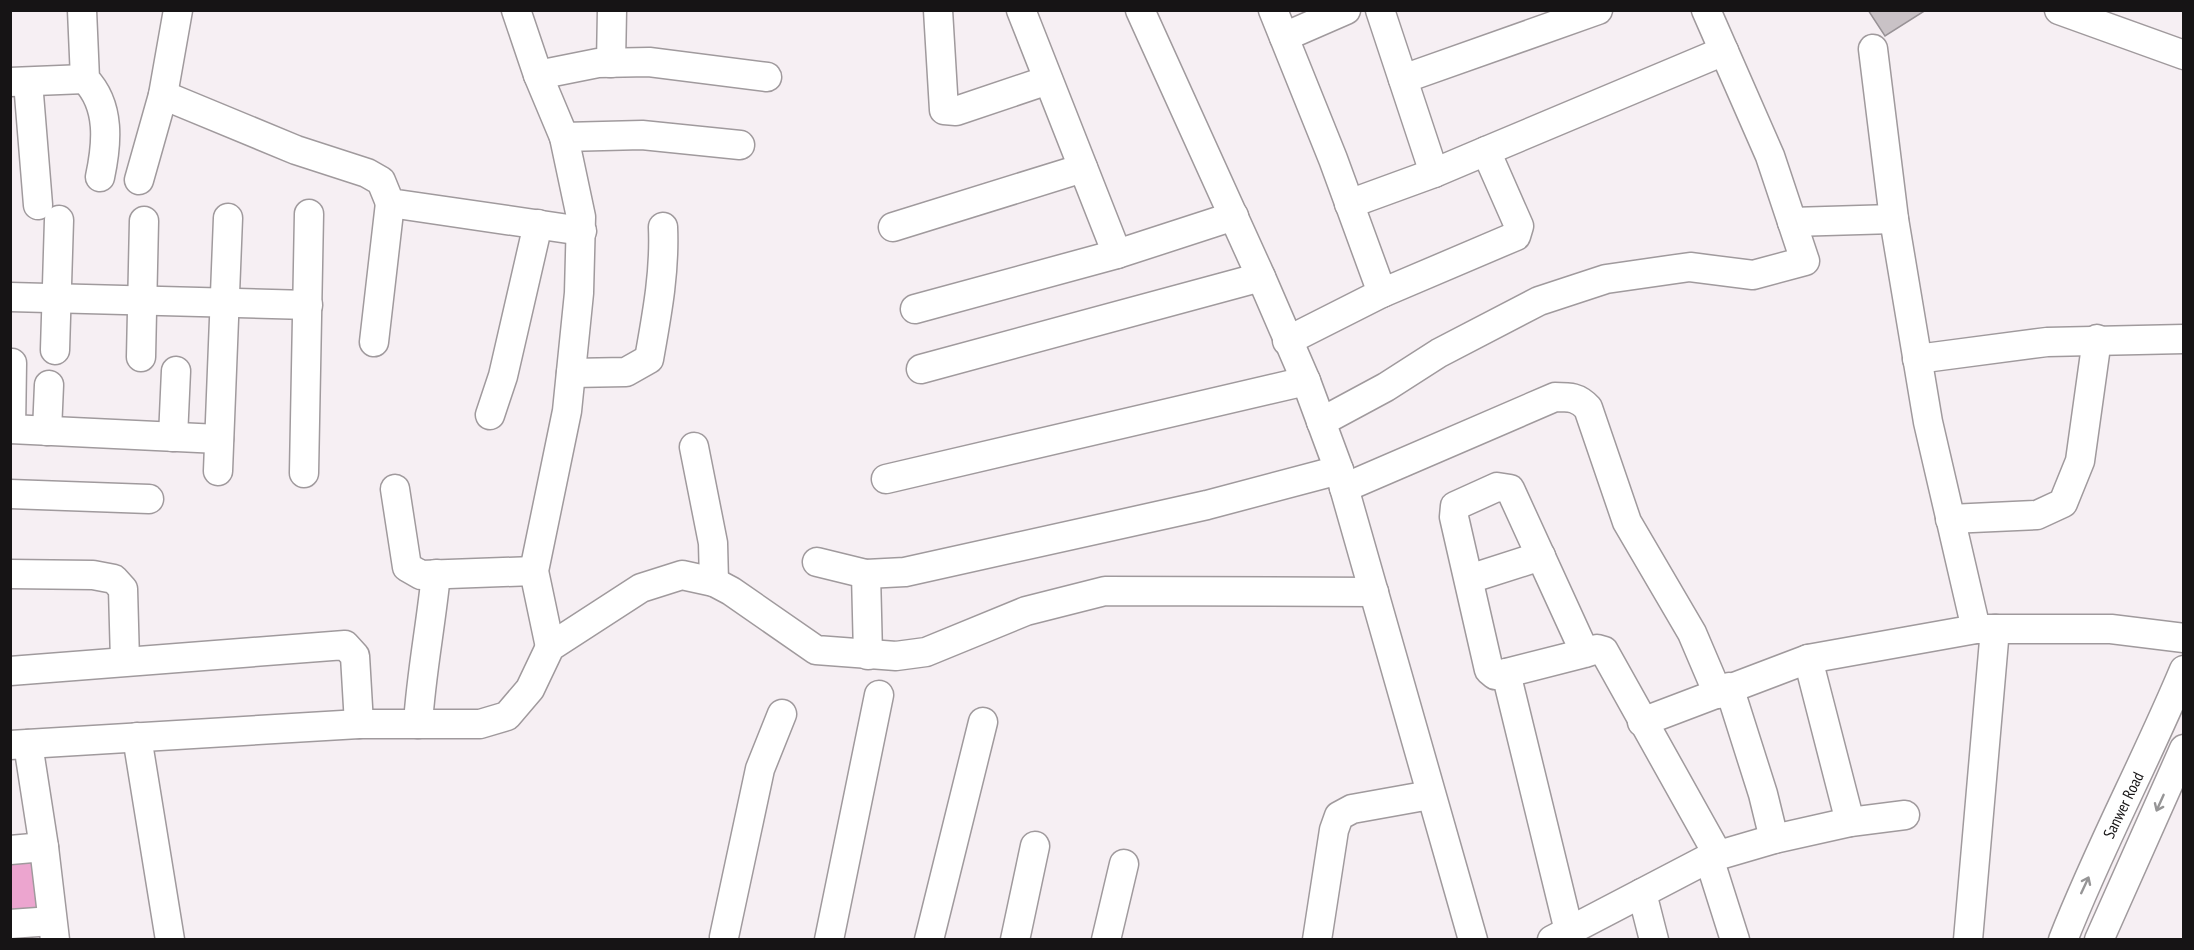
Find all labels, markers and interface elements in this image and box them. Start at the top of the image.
street label: Sanwer Road [2098,769,2148,841]
one-way arrow [2154,793,2165,811]
one-way arrow [2079,877,2091,895]

